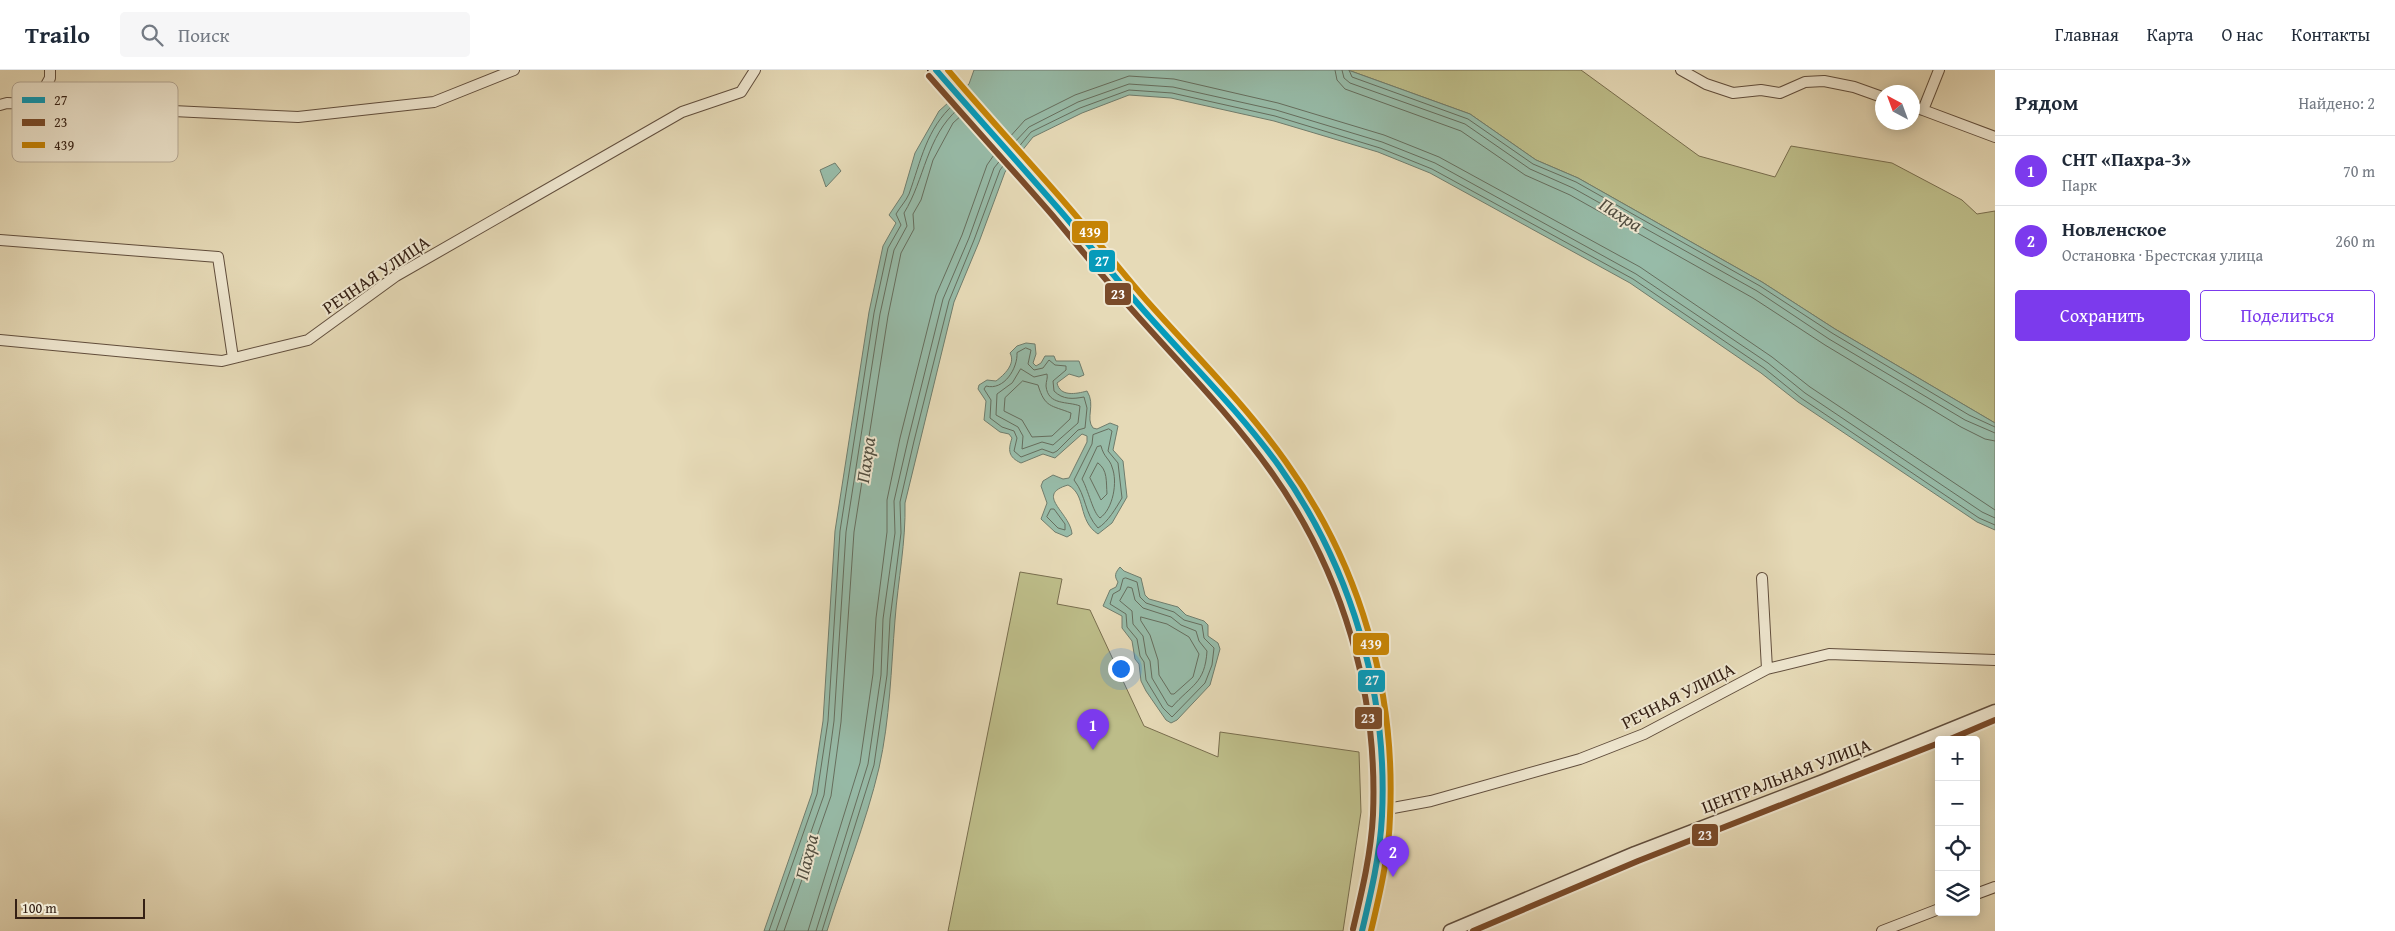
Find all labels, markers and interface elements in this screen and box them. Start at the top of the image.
search box [120,12,470,57]
text: Trailo [25,17,90,52]
icon: search [138,21,166,49]
text: Поиск [178,21,230,49]
text: Главная [2055,21,2119,48]
text: Карта [2147,21,2193,48]
text: О нас [2221,21,2263,48]
text: Контакты [2291,21,2370,48]
legend [12,82,178,162]
north arrow [1875,85,1920,130]
text: Рядом [2015,87,2078,118]
text: 27 [54,90,68,110]
text: Найдено: 2 [2298,91,2375,115]
text: 23 [54,112,67,132]
text: 439 [54,135,74,155]
text: СНТ «Пахра-3» [2062,145,2191,173]
text: 1 [2027,159,2035,183]
text: 70 m [2343,159,2375,183]
text: Парк [2062,173,2097,197]
water label: Пахра [1594,190,1648,238]
text: Новленское [2062,215,2167,243]
line badge: 439 [1071,220,1109,244]
text: 439 [1079,222,1101,242]
street label: РЕЧНАЯ УЛИЦА [317,229,435,321]
text: 2 [2027,229,2035,253]
text: 260 m [2335,229,2375,253]
text: Остановка · Брестская улица [2062,243,2263,267]
line badge: 27 [1088,249,1116,273]
text: 27 [1095,251,1109,271]
line badge: 23 [1104,282,1132,306]
text: 23 [1111,284,1125,304]
button: Сохранить [2015,290,2190,341]
button: Поделиться [2200,290,2375,341]
water label: Пахра [848,435,882,485]
line badge: 439 [1352,632,1390,656]
text: 439 [1360,634,1382,654]
street label: РЕЧНАЯ УЛИЦА [1616,655,1739,736]
your location [1108,656,1134,682]
line badge: 27 [1357,669,1386,693]
text: 27 [1365,670,1379,690]
line badge: 23 [1354,706,1383,730]
text: 23 [1361,708,1375,728]
pin: 1 [1077,709,1109,750]
street label: ЦЕНТРАЛЬНАЯ УЛИЦА [1697,731,1874,820]
map controls [1935,736,1980,916]
button: + [1935,736,1980,781]
button: − [1935,781,1980,826]
line badge: 23 [1691,823,1719,847]
text: 23 [1698,825,1712,845]
button: locate [1935,826,1980,871]
water label: Пахра [787,831,825,883]
pin: 2 [1377,836,1409,877]
button: layers [1935,871,1980,916]
scale bar [15,896,145,919]
text: 100 m [22,898,57,918]

